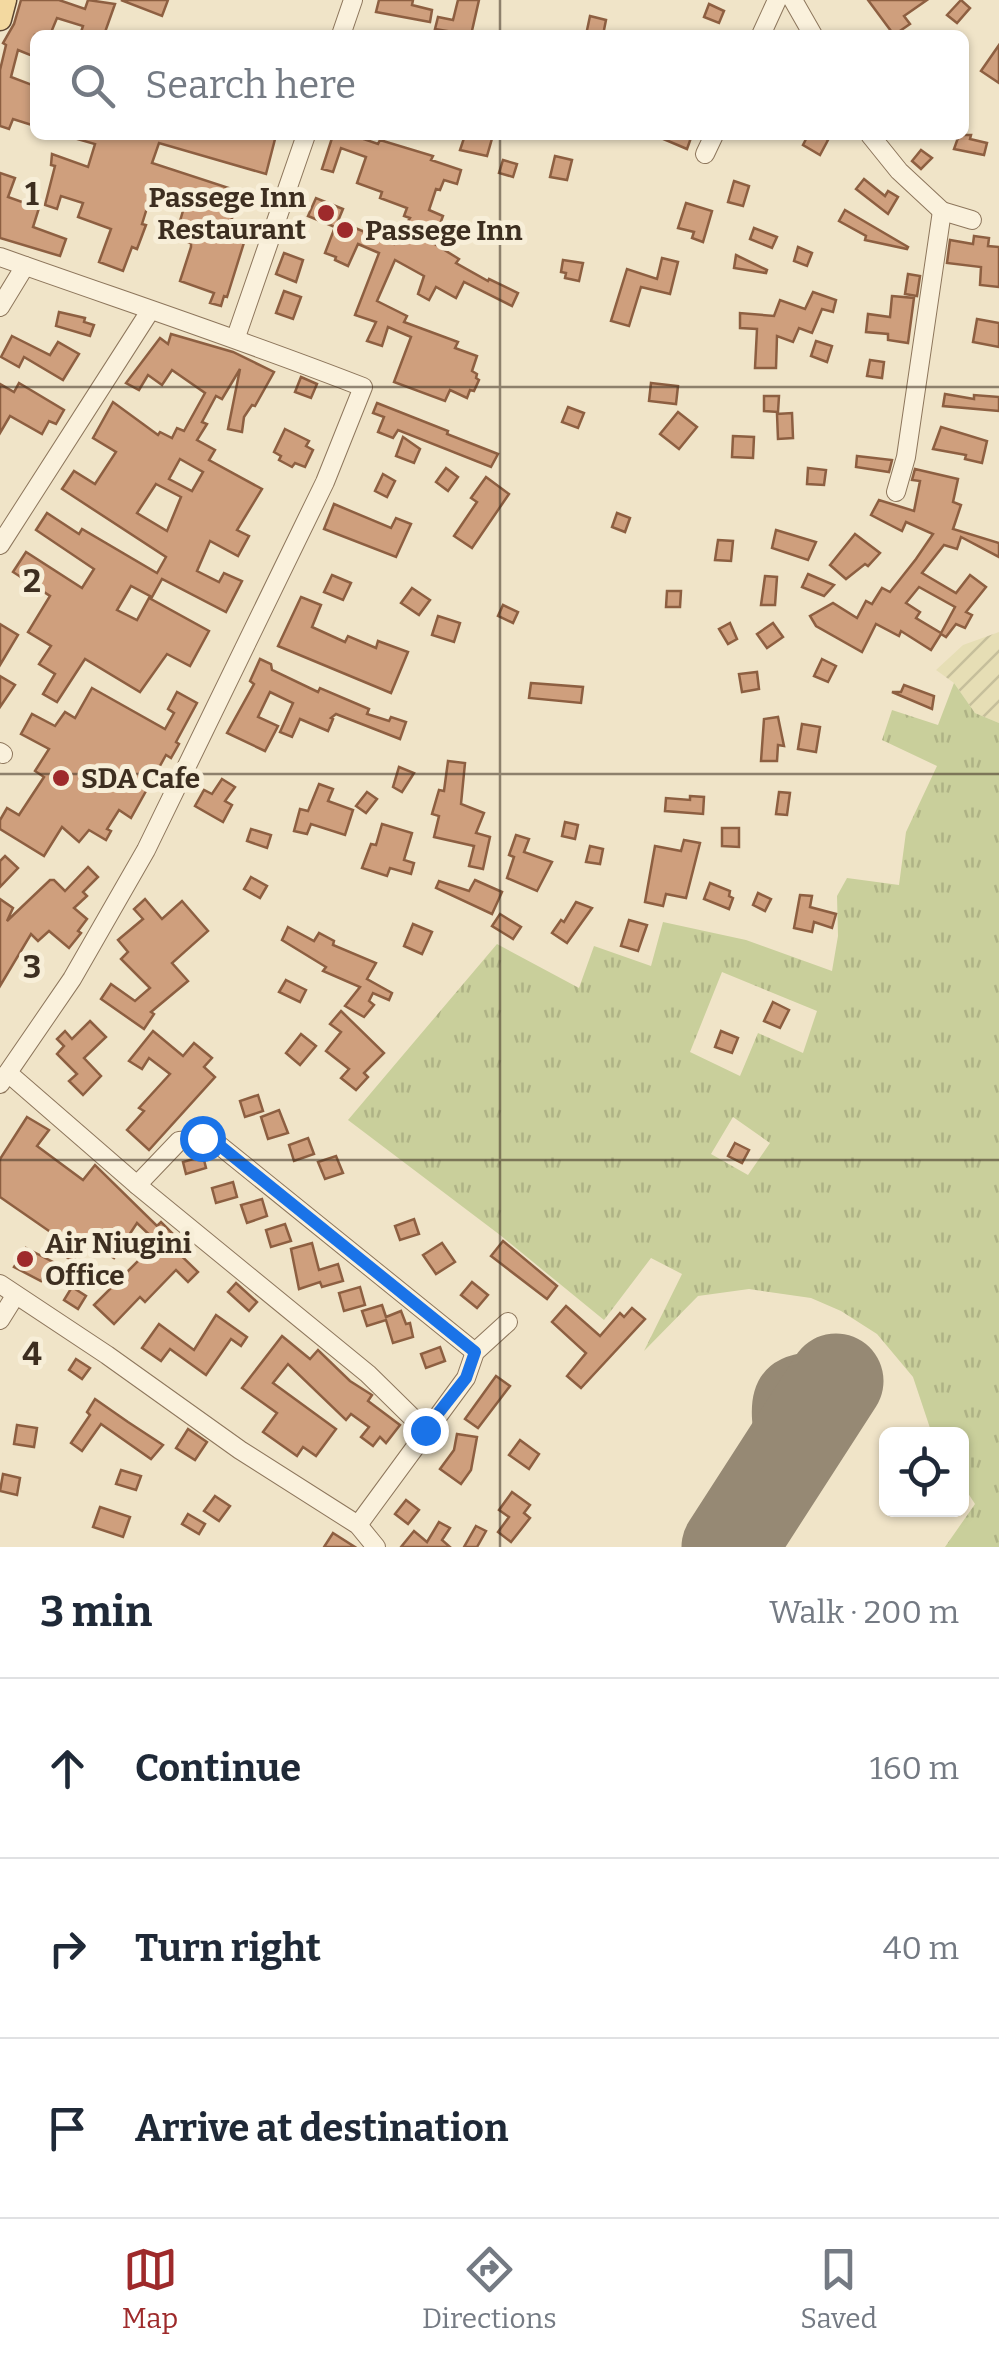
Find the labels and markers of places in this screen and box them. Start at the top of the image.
place label: Passege Inn Restaurant [149,181,306,246]
marker: Passege Inn Restaurant [315,202,337,224]
place label: Passege Inn [365,214,522,247]
marker: Passege Inn [334,219,356,241]
place label: SDA Cafe [81,762,200,795]
marker: SDA Cafe [50,767,72,789]
place label: Air Niugini Office [45,1227,192,1292]
marker: Air Niugini Office [14,1248,36,1270]

